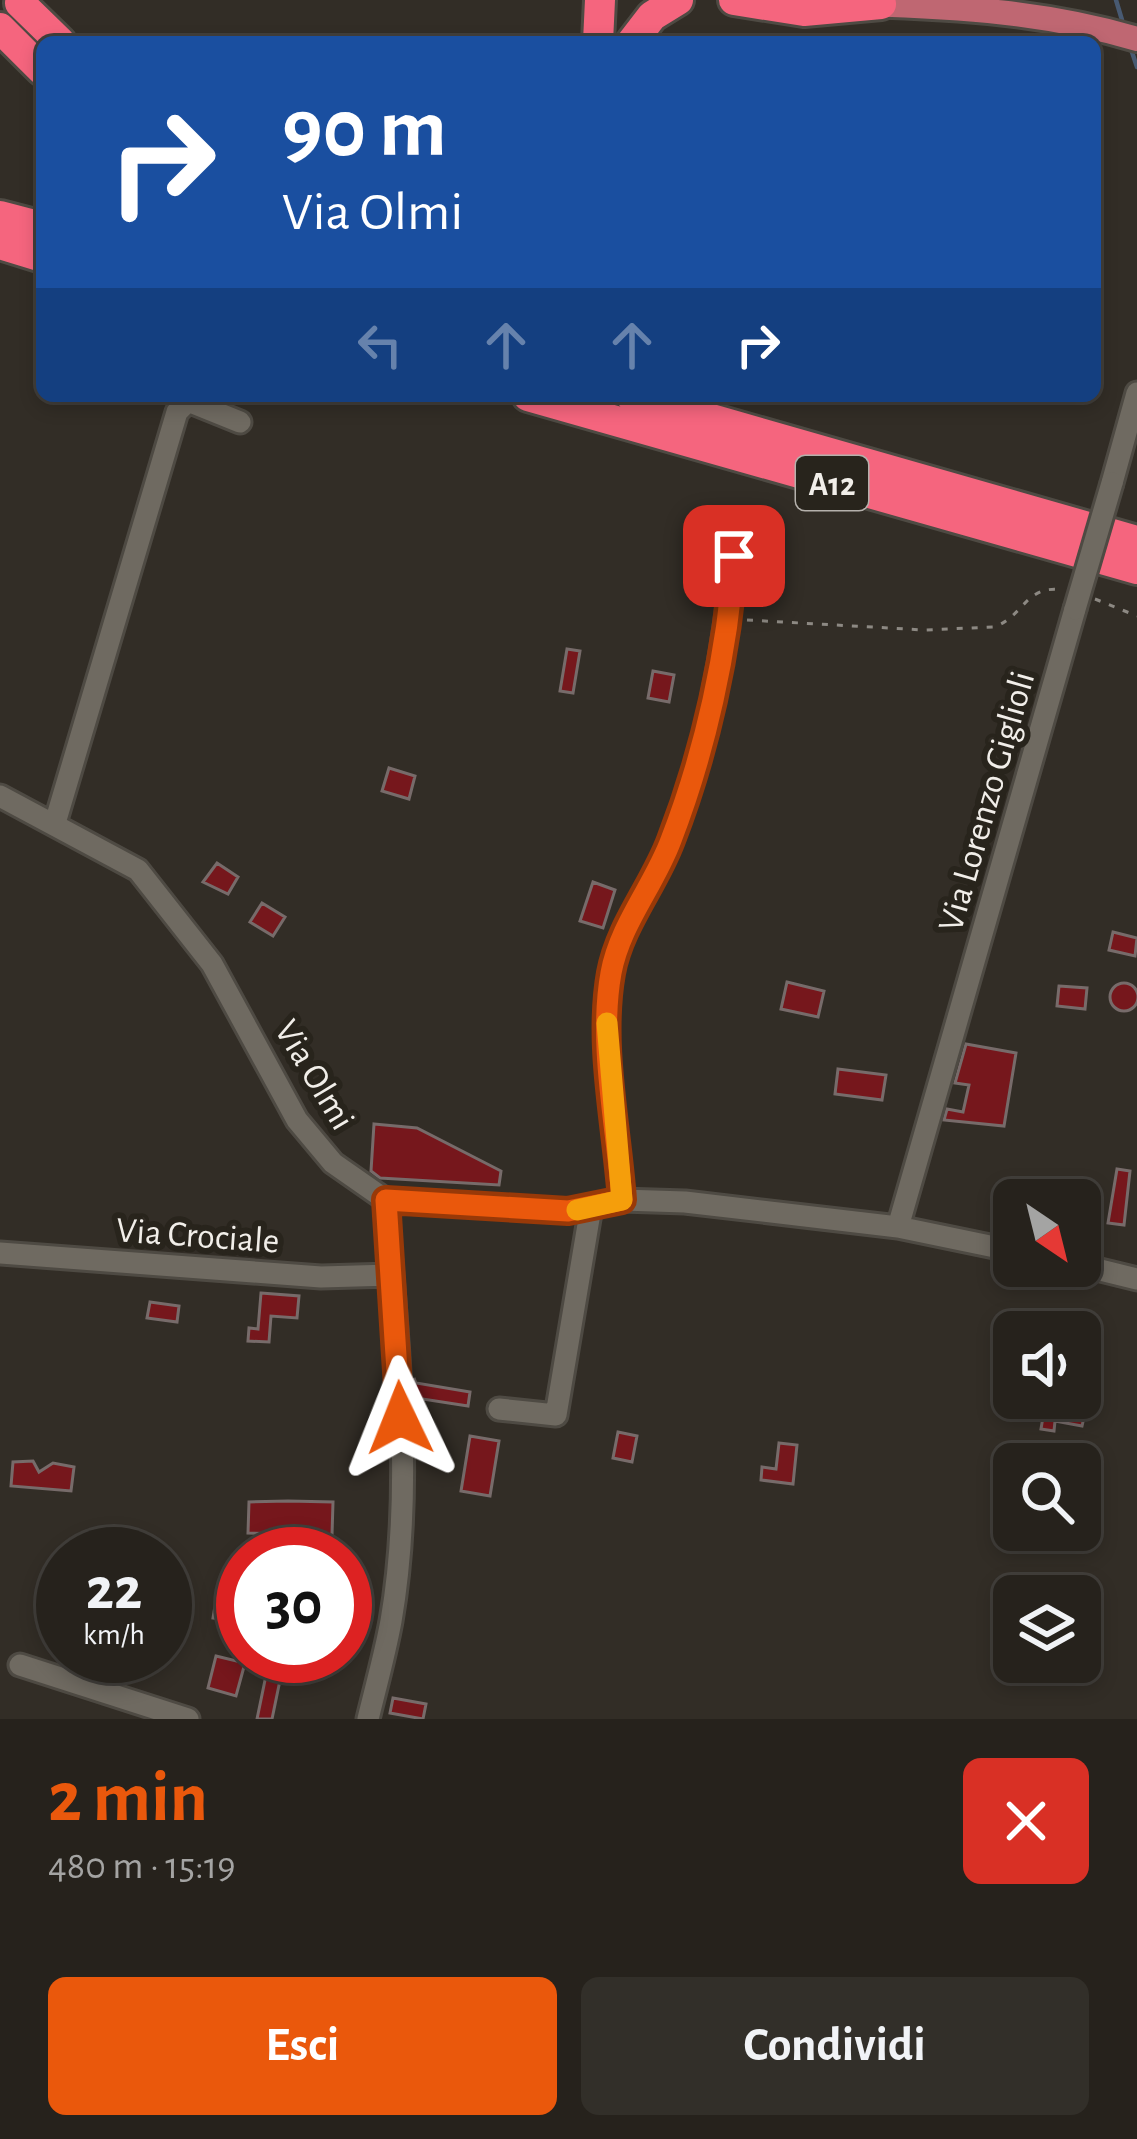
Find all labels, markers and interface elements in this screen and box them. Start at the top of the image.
icon: right [84,84,240,240]
text: 90 m [282,88,447,172]
text: Via Olmi [282,186,463,240]
icon: left [347,312,413,378]
icon: ahead [473,312,539,378]
icon: ahead [599,312,665,378]
icon: right [725,312,791,378]
road number: A12 [796,456,868,510]
pin [683,505,785,607]
icon: arrive [701,523,767,589]
street label: Via Lorenzo Giglioli [933,667,1041,936]
street label: Via Olmi [268,1014,361,1136]
north arrow [993,1179,1101,1287]
map controls [993,1179,1101,1683]
street label: Via Crociale [115,1212,281,1260]
button: sound [993,1311,1101,1419]
position arrow [337,1355,463,1481]
button: search [993,1443,1101,1551]
speed limit sign: 30 [216,1527,372,1683]
text: 22 [86,1560,142,1620]
button: layers [993,1575,1101,1683]
text: km/h [83,1620,145,1650]
button: close [963,1758,1089,1884]
text: 2 min [48,1762,208,1834]
text: 480 m · 15:19 [48,1847,236,1886]
button: Esci [48,1977,557,2115]
button: Condividi [581,1977,1089,2115]

